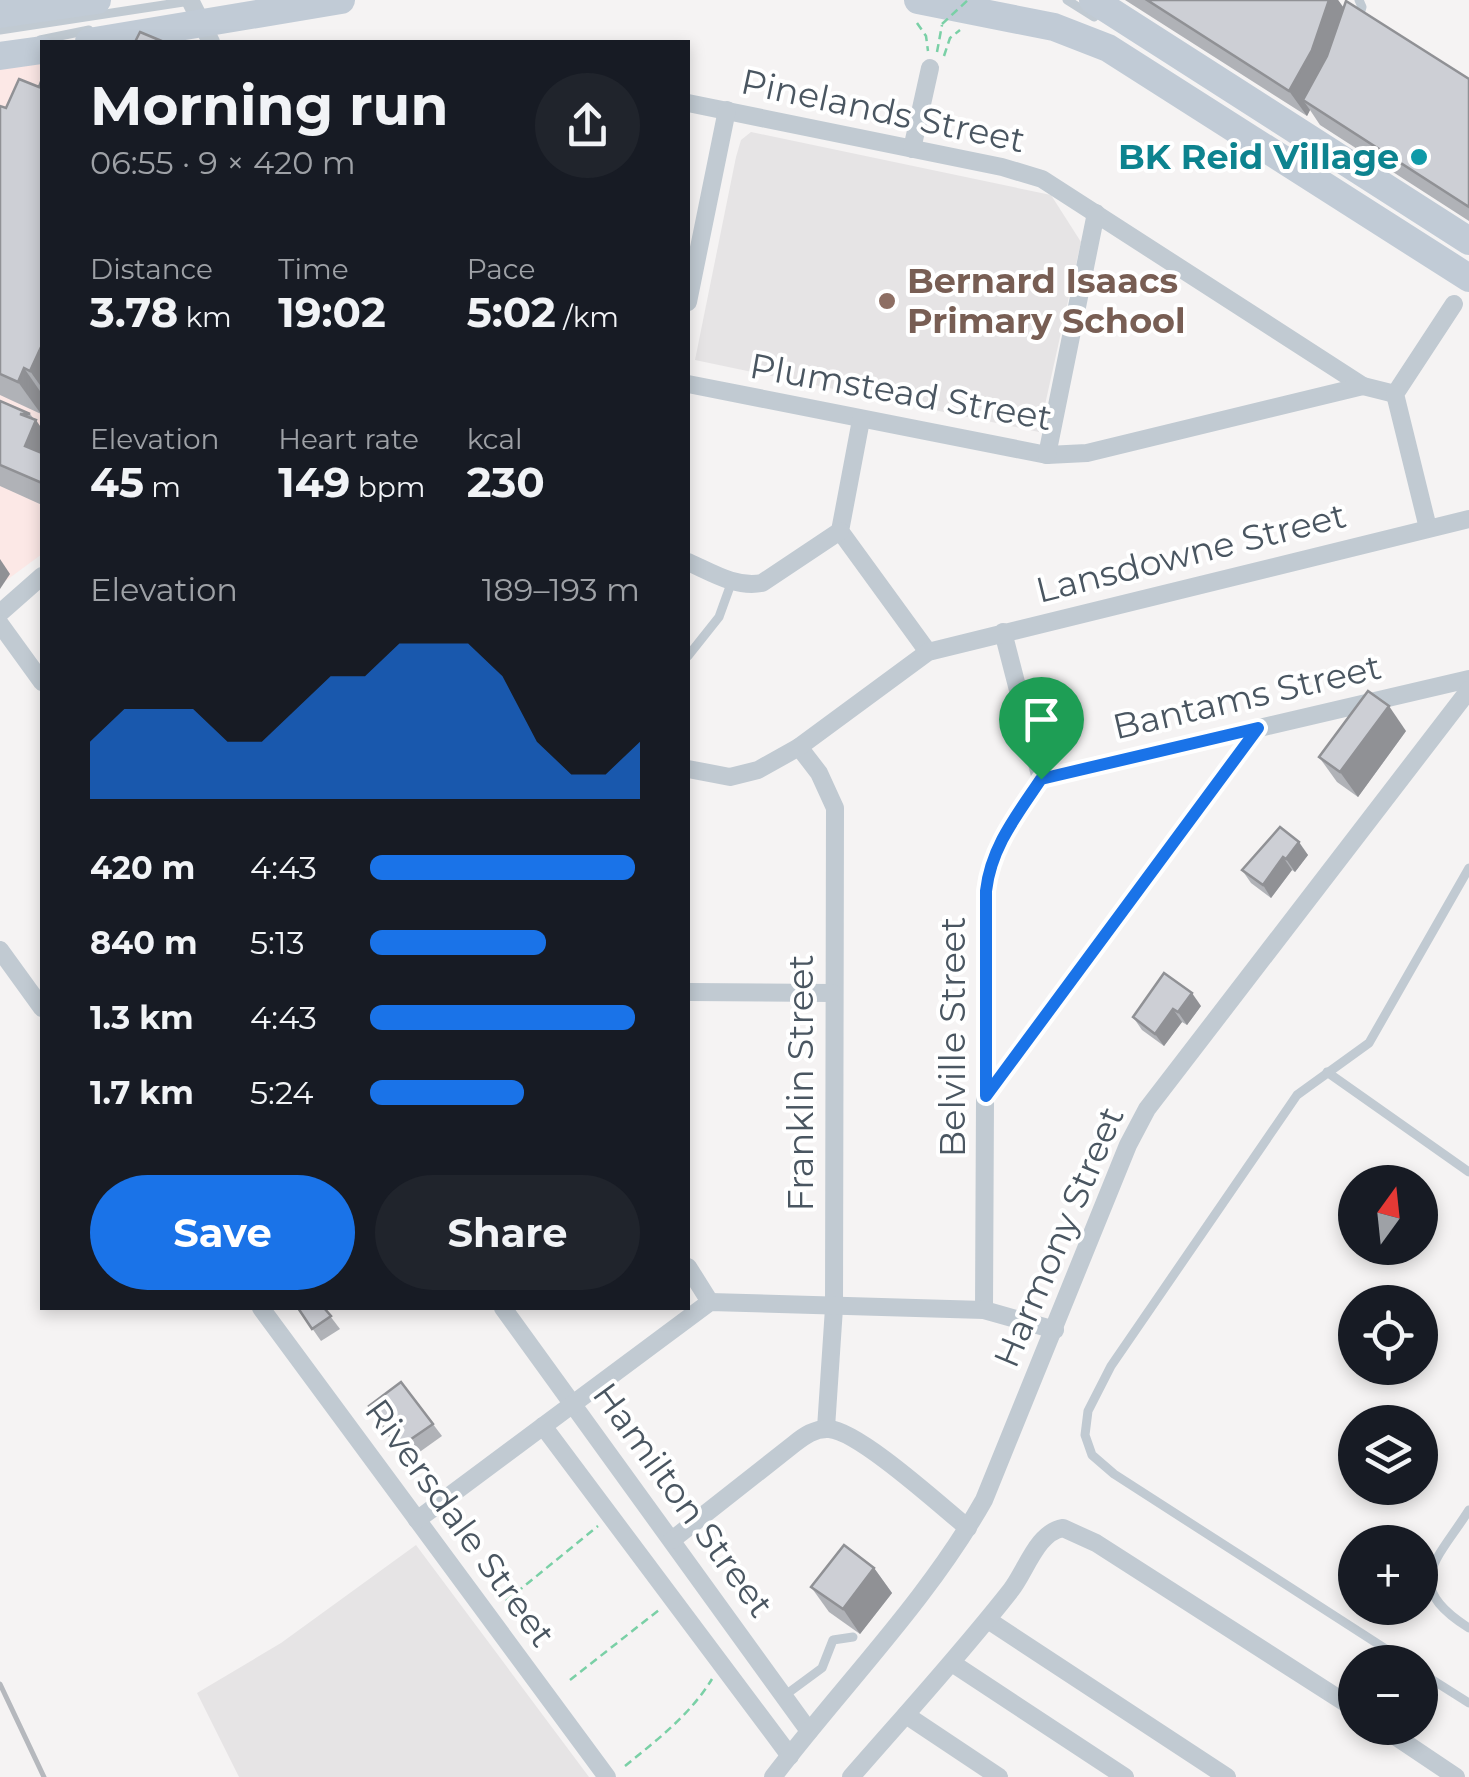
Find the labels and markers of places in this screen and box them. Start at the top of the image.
place label: BK Reid Village [1118,135,1399,178]
marker: BK Reid Village [1408,146,1430,168]
place label: Bernard Isaacs Primary School [907,259,1186,342]
marker: Bernard Isaacs Primary School [876,290,898,312]
pin [999,677,1084,780]

